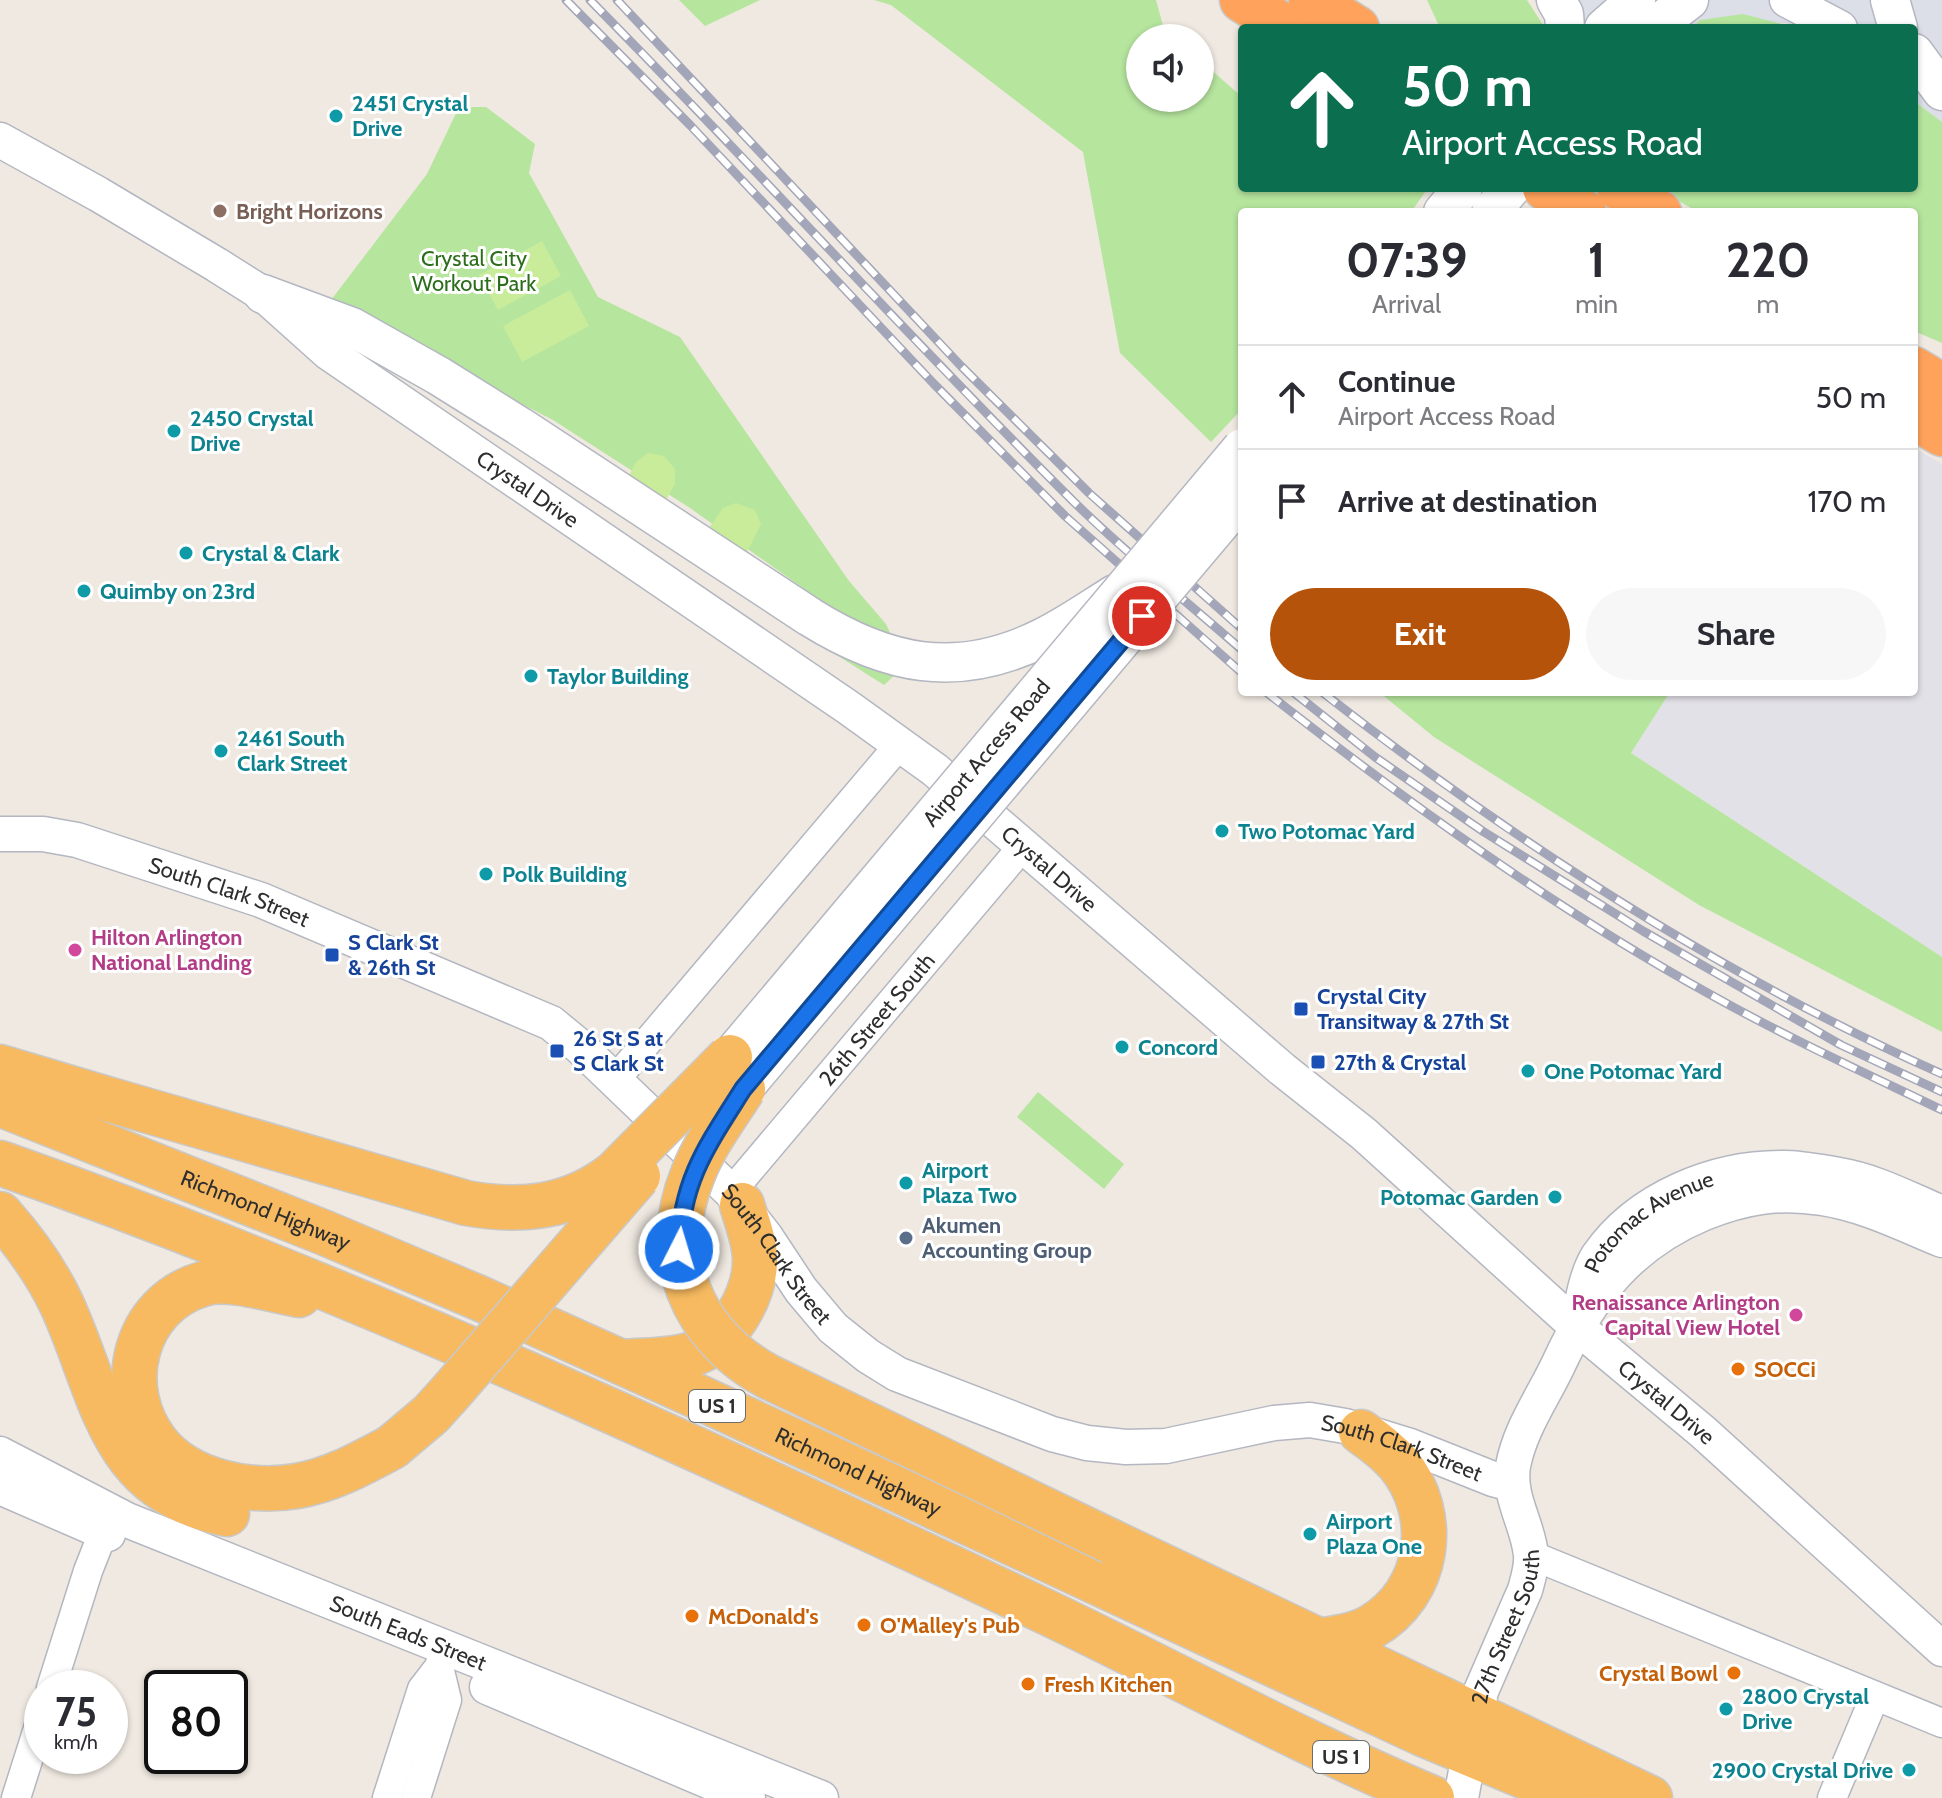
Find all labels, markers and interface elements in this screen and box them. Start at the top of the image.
map controls [1126,24,1214,112]
button: sound [1126,24,1214,112]
text: 50 m [1402,52,1533,120]
icon: ahead [1270,56,1374,160]
place label: 2451 Crystal Drive [352,90,468,142]
marker: 2451 Crystal Drive [327,107,345,125]
text: Airport Access Road [1402,120,1703,164]
place label: Bright Horizons [236,198,383,225]
marker: Bright Horizons [211,202,229,220]
text: 07:39 [1346,231,1468,289]
text: 1 [1588,231,1605,289]
text: 220 [1726,231,1810,289]
park label: Crystal City Workout Park [412,245,536,297]
text: Arrival [1372,288,1441,320]
text: min [1575,288,1618,320]
text: m [1757,288,1779,320]
text: Continue [1338,363,1455,400]
icon: ahead [1270,375,1314,419]
text: 50 m [1816,379,1886,416]
text: Airport Access Road [1338,400,1555,432]
place label: 2450 Crystal Drive [190,405,314,457]
marker: 2450 Crystal Drive [165,422,183,440]
street label: Crystal Drive [471,444,584,533]
icon: arrive [1270,479,1314,523]
text: Arrive at destination [1338,483,1598,520]
text: 170 m [1807,483,1886,520]
place label: Crystal & Clark [202,540,340,567]
marker: Crystal & Clark [177,544,195,562]
place label: Quimby on 23rd [100,578,255,605]
marker: Quimby on 23rd [75,582,93,600]
pin [1108,582,1176,650]
button: Exit [1270,588,1570,680]
button: Share [1586,588,1886,680]
icon: arrive [1120,594,1164,638]
place label: Taylor Building [547,663,689,690]
marker: Taylor Building [522,667,540,685]
street label: Airport Access Road [917,673,1056,831]
place label: 2461 South Clark Street [237,725,348,777]
marker: 2461 South Clark Street [212,742,230,760]
place label: Two Potomac Yard [1238,818,1415,845]
street label: Crystal Drive [996,820,1103,917]
marker: Two Potomac Yard [1213,822,1231,840]
street label: South Clark Street [145,851,314,933]
place label: Polk Building [502,861,627,888]
marker: Polk Building [477,865,495,883]
place label: Hilton Arlington National Landing [91,924,251,976]
place label: S Clark St & 26th St [348,929,439,981]
marker: Hilton Arlington National Landing [66,941,84,959]
marker: S Clark St & 26th St [323,946,341,964]
street label: 26th Street South [813,947,941,1091]
place label: Crystal City Transitway & 27th St [1317,983,1510,1035]
marker: Crystal City Transitway & 27th St [1292,1000,1310,1018]
place label: 26 St S at S Clark St [573,1025,664,1077]
place label: Concord [1138,1034,1218,1061]
marker: Concord [1113,1038,1131,1056]
marker: 26 St S at S Clark St [548,1042,566,1060]
place label: 27th & Crystal [1334,1049,1466,1076]
marker: 27th & Crystal [1309,1053,1327,1071]
place label: One Potomac Yard [1544,1058,1722,1085]
marker: One Potomac Yard [1519,1062,1537,1080]
place label: Airport Plaza Two [922,1157,1017,1209]
street label: Richmond Highway [177,1164,355,1256]
street label: Potomac Avenue [1578,1165,1717,1277]
marker: Airport Plaza Two [897,1174,915,1192]
street label: South Clark Street [716,1177,838,1330]
place label: Potomac Garden [1380,1184,1539,1211]
marker: Potomac Garden [1546,1188,1564,1206]
position arrow [637,1207,721,1291]
place label: Akumen Accounting Group [922,1212,1092,1264]
marker: Akumen Accounting Group [897,1229,915,1247]
place label: Renaissance Arlington Capital View Hotel [1572,1289,1780,1341]
marker: Renaissance Arlington Capital View Hotel [1787,1306,1805,1324]
street label: Crystal Drive [1613,1354,1721,1450]
place label: SOCCi [1754,1356,1816,1383]
marker: SOCCi [1729,1360,1747,1378]
road number: US 1 [689,1390,745,1422]
street label: South Clark Street [1319,1409,1487,1487]
street label: Richmond Highway [771,1421,946,1522]
place label: Airport Plaza One [1326,1508,1422,1560]
marker: Airport Plaza One [1301,1525,1319,1543]
street label: 27th Street South [1465,1549,1545,1706]
street label: South Eads Street [326,1589,491,1676]
place label: McDonald's [708,1603,819,1630]
marker: McDonald's [683,1607,701,1625]
place label: O'Malley's Pub [880,1612,1020,1639]
marker: O'Malley's Pub [855,1616,873,1634]
place label: Crystal Bowl [1599,1660,1718,1687]
marker: Crystal Bowl [1725,1664,1743,1682]
speed limit sign: 80 [144,1670,248,1774]
place label: Fresh Kitchen [1044,1671,1172,1698]
marker: Fresh Kitchen [1019,1675,1037,1693]
place label: 2800 Crystal Drive [1742,1683,1869,1735]
text: 75 [55,1687,97,1736]
marker: 2800 Crystal Drive [1717,1700,1735,1718]
text: km/h [54,1730,98,1754]
road number: US 1 [1313,1741,1369,1773]
place label: 2900 Crystal Drive [1712,1757,1893,1784]
marker: 2900 Crystal Drive [1900,1761,1918,1779]

